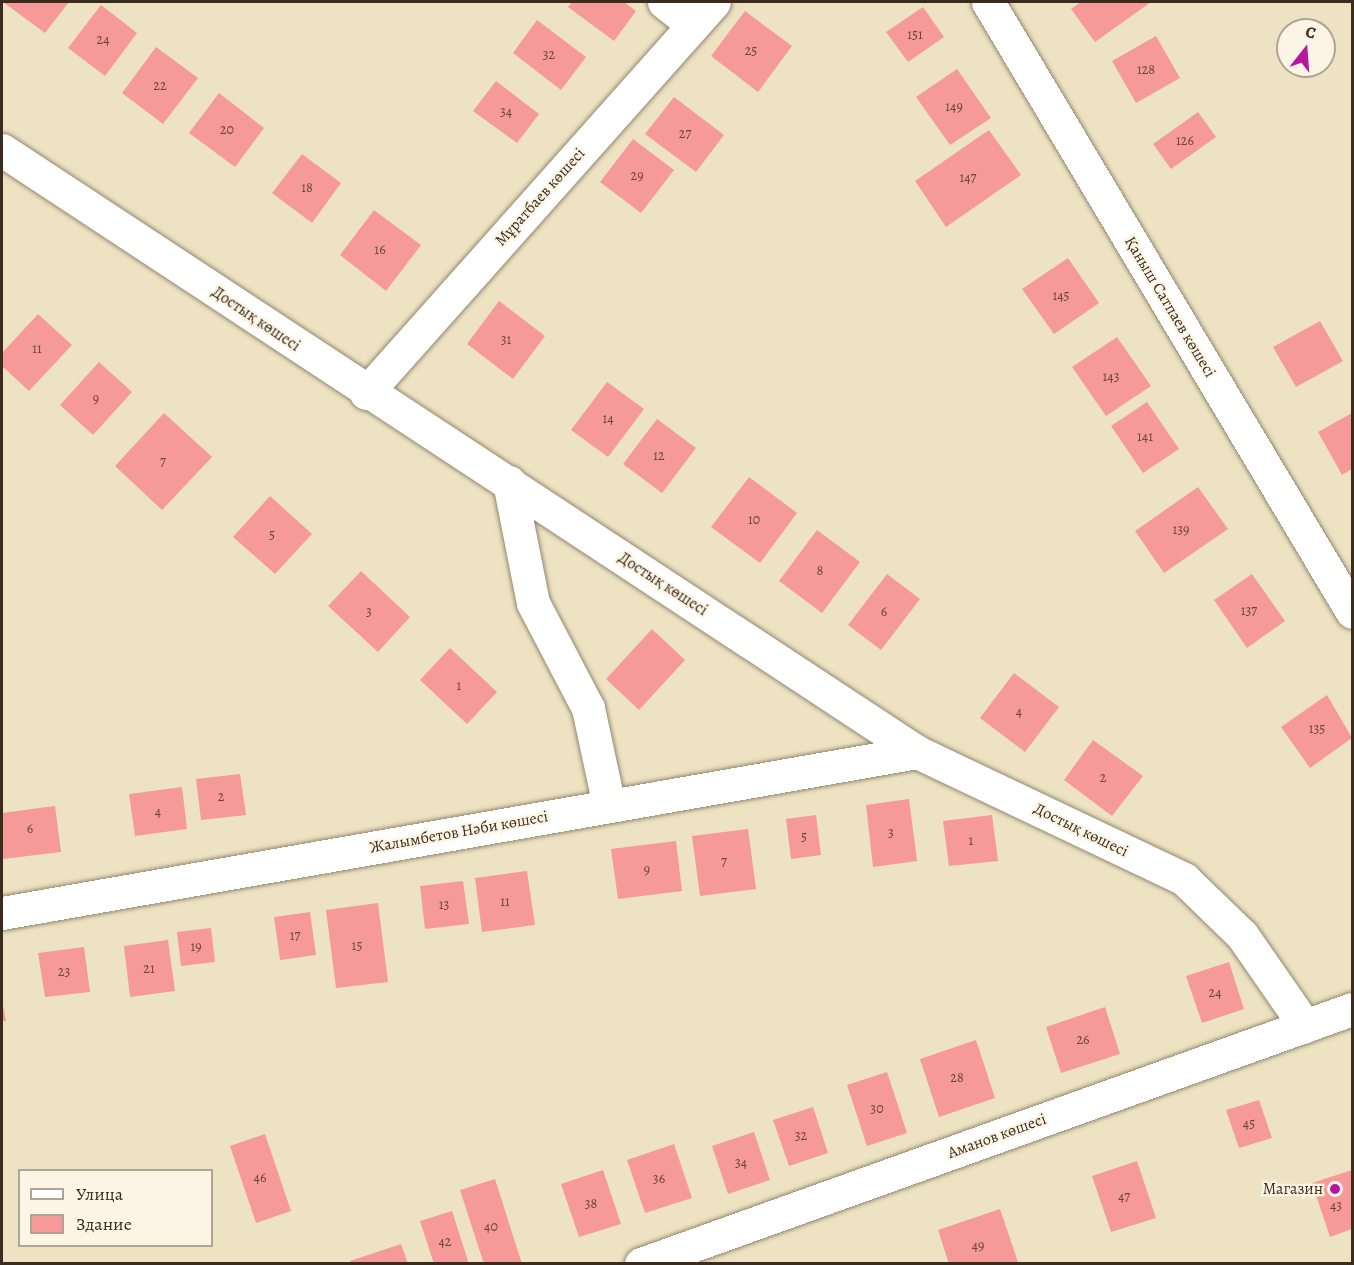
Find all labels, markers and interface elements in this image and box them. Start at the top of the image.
north arrow [1276,18,1336,78]
text: С [1303,21,1319,45]
house number: 151 [907,27,923,43]
house number: 24 [97,32,109,48]
house number: 25 [745,43,757,59]
house number: 32 [543,47,555,63]
house number: 128 [1137,62,1155,78]
house number: 22 [153,78,167,94]
house number: 149 [945,99,963,115]
house number: 34 [500,104,512,120]
house number: 20 [220,122,234,138]
house number: 27 [679,126,691,142]
house number: 126 [1176,133,1194,149]
street label: Мұратбаев көшесі [491,144,589,250]
house number: 29 [630,168,644,184]
house number: 147 [959,170,977,186]
house number: 18 [301,180,313,196]
street label: Қаныш Сатпаев көшесі [1120,233,1220,381]
house number: 16 [374,242,386,258]
street label: Достық көшесі [208,282,304,356]
house number: 145 [1052,288,1070,304]
house number: 31 [501,332,511,348]
house number: 11 [32,341,42,357]
house number: 143 [1103,369,1119,385]
house number: 9 [93,391,99,407]
house number: 14 [602,411,614,427]
house number: 141 [1137,429,1153,445]
house number: 12 [653,448,665,464]
house number: 7 [160,454,166,470]
house number: 10 [748,512,760,528]
house number: 139 [1173,522,1189,538]
house number: 5 [269,527,275,543]
street label: Достық көшесі [615,548,711,620]
house number: 8 [817,563,823,579]
house number: 137 [1241,603,1257,619]
house number: 3 [366,604,372,620]
house number: 6 [881,604,887,620]
house number: 1 [457,678,461,694]
house number: 4 [1016,704,1022,720]
house number: 135 [1309,721,1325,737]
house number: 2 [1100,770,1106,786]
house number: 2 [218,789,224,805]
street label: Достық көшесі [1031,799,1131,861]
house number: 4 [155,804,161,820]
street label: Жалымбетов Нәби көшесі [368,807,550,857]
house number: 6 [27,821,33,837]
house number: 3 [888,825,894,841]
house number: 5 [801,829,807,845]
house number: 1 [969,833,973,849]
house number: 7 [721,854,727,870]
house number: 9 [644,862,650,878]
house number: 11 [500,894,510,910]
house number: 13 [439,897,449,913]
house number: 17 [290,928,300,944]
house number: 15 [352,938,362,954]
house number: 19 [190,939,202,955]
house number: 21 [143,961,155,977]
house number: 23 [58,964,70,980]
house number: 24 [1209,985,1221,1001]
house number: 26 [1076,1032,1090,1048]
house number: 28 [950,1070,964,1086]
house number: 30 [870,1101,884,1117]
street label: Аманов көшесі [945,1109,1049,1163]
house number: 45 [1243,1116,1255,1132]
house number: 32 [795,1128,807,1144]
house number: 34 [735,1155,747,1171]
legend [18,1169,213,1247]
house number: 46 [254,1170,266,1186]
house number: 36 [653,1171,665,1187]
place label: Магазин [1263,1179,1323,1199]
text: Улица [76,1182,123,1206]
marker: Магазин [1328,1182,1342,1196]
house number: 47 [1118,1189,1130,1205]
house number: 38 [585,1196,597,1212]
house number: 43 [1330,1198,1342,1214]
text: Здание [76,1212,132,1236]
house number: 40 [484,1219,498,1235]
house number: 42 [439,1234,451,1250]
house number: 49 [972,1238,984,1254]

